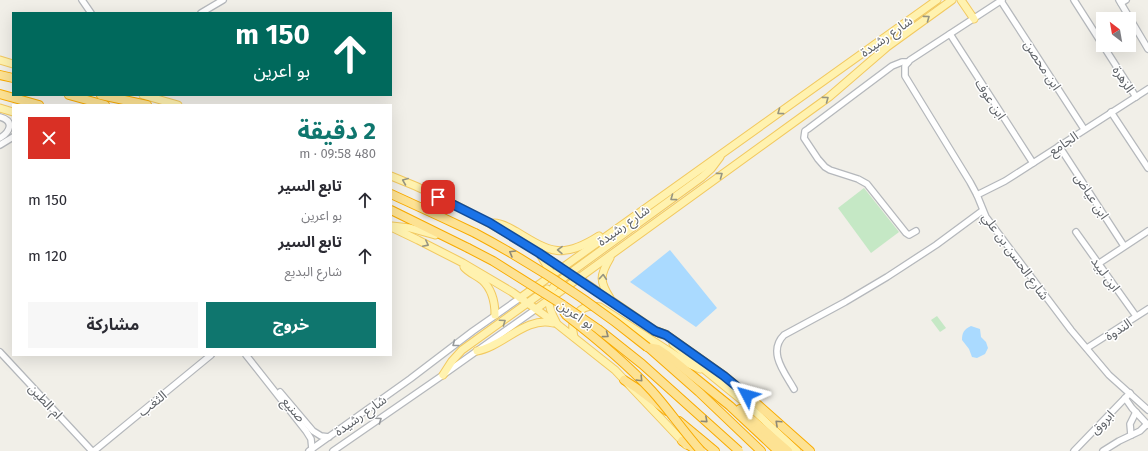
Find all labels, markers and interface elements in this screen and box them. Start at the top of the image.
north arrow [1096,12,1136,52]
map controls [1096,12,1136,52]
street label: شارع رشيدة [857,13,917,62]
one-way arrow [923,16,930,23]
text: 150 m [235,18,310,51]
icon: ahead [324,28,376,80]
street label: ابن محصن [1020,38,1064,94]
text: بو اعرين [253,60,310,82]
street label: الزهرة [1110,63,1138,95]
street label: ابن عوف [971,76,1009,123]
one-way arrow [822,96,829,104]
one-way arrow [777,107,784,115]
button: close [28,117,70,159]
text: 2 دقيقة [298,117,376,145]
street label: الجامع [1046,128,1083,161]
text: 480 m · 09:58 [299,146,376,161]
street label: ابن عياض [1070,171,1112,223]
one-way arrow [716,173,723,180]
text: تابع السير [278,177,342,195]
one-way arrow [401,178,408,186]
pin [421,180,455,214]
icon: arrive [427,186,449,208]
icon: ahead [354,189,376,211]
text: 150 m [28,191,67,209]
one-way arrow [671,193,678,200]
street label: شارع رشيدة [594,202,654,251]
text: بو اعرين [301,208,342,223]
street label: شارع الحسن بن علي [977,210,1052,305]
text: تابع السير [278,233,342,251]
one-way arrow [422,239,430,247]
icon: ahead [354,245,376,267]
one-way arrow [557,246,563,255]
text: 120 m [28,247,67,265]
one-way arrow [509,251,516,258]
street label: ابن لبيد [1087,254,1123,295]
text: شارع البديع [285,264,342,279]
one-way arrow [598,274,607,280]
street label: بو اعرين [554,297,597,333]
button: مشاركة [28,302,198,348]
button: خروج [206,302,376,348]
street label: الندوة [1102,315,1134,344]
one-way arrow [498,320,505,327]
one-way arrow [602,331,609,338]
one-way arrow [452,340,459,347]
one-way arrow [635,374,643,382]
position arrow [726,374,768,416]
street label: ام الطين [24,381,66,423]
street label: الثغب [135,387,170,420]
street label: شارع رشيدة [331,392,391,441]
street label: صنيع [277,394,309,427]
street label: ابروق [1087,407,1117,438]
one-way arrow [700,415,708,423]
one-way arrow [374,418,381,425]
one-way arrow [775,420,783,428]

